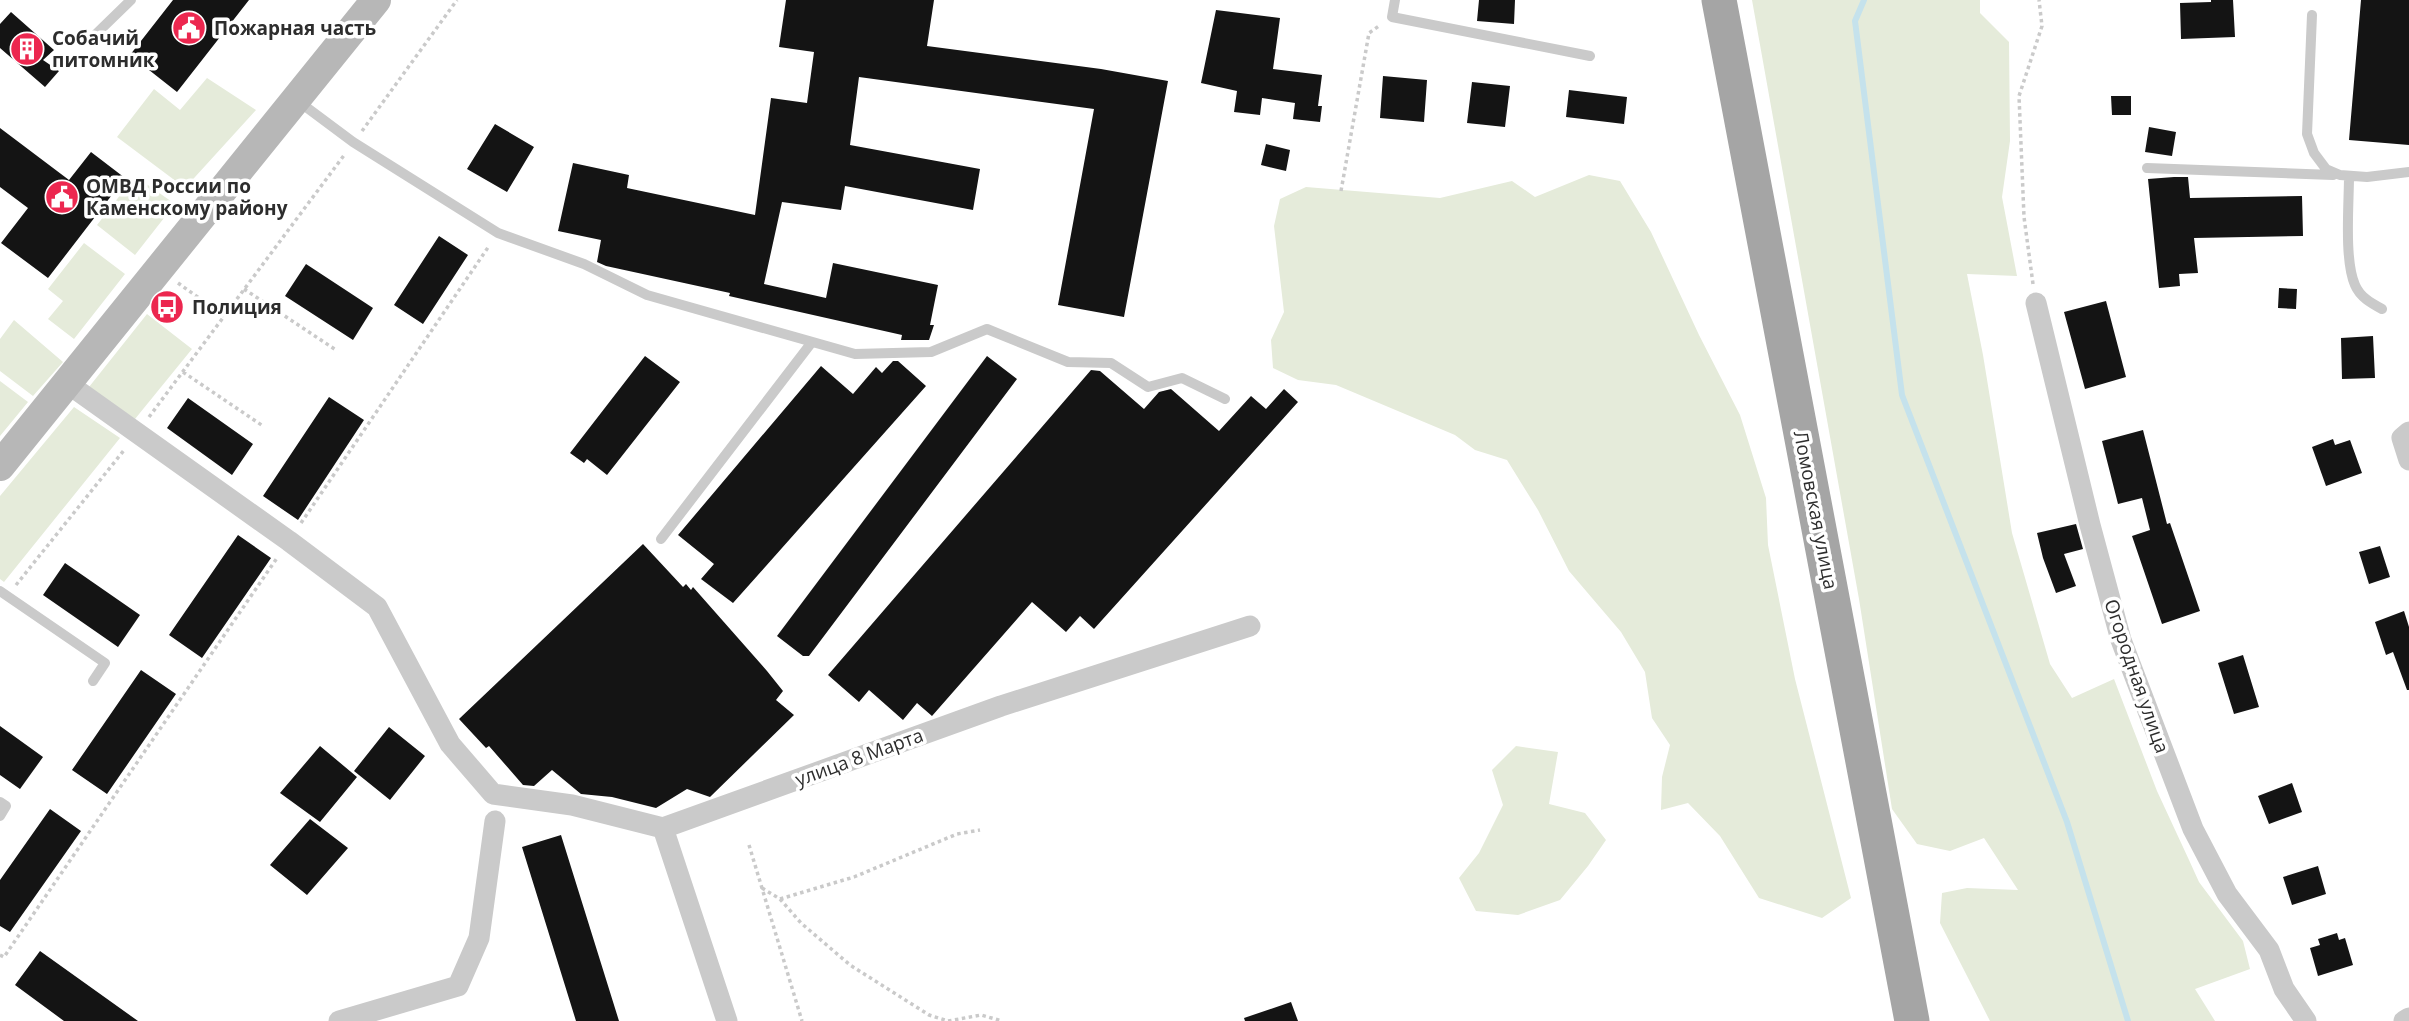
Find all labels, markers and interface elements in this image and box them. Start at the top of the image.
public building icon: Пожарная часть [170,9,208,47]
place label: Пожарная часть [214,15,376,41]
place label: Собачий питомник [52,25,155,73]
building icon: Собачий питомник [8,30,46,68]
place label: ОМВД России по Каменскому району [86,173,288,221]
public building icon: ОМВД России по Каменскому району [43,178,81,216]
bus stop icon: Полиция [148,288,186,326]
place label: Полиция [192,294,282,320]
street label: Ломовская улица [1788,429,1844,591]
street label: Огородная улица [2098,595,2176,757]
street label: улица 8 Марта [791,722,927,792]

